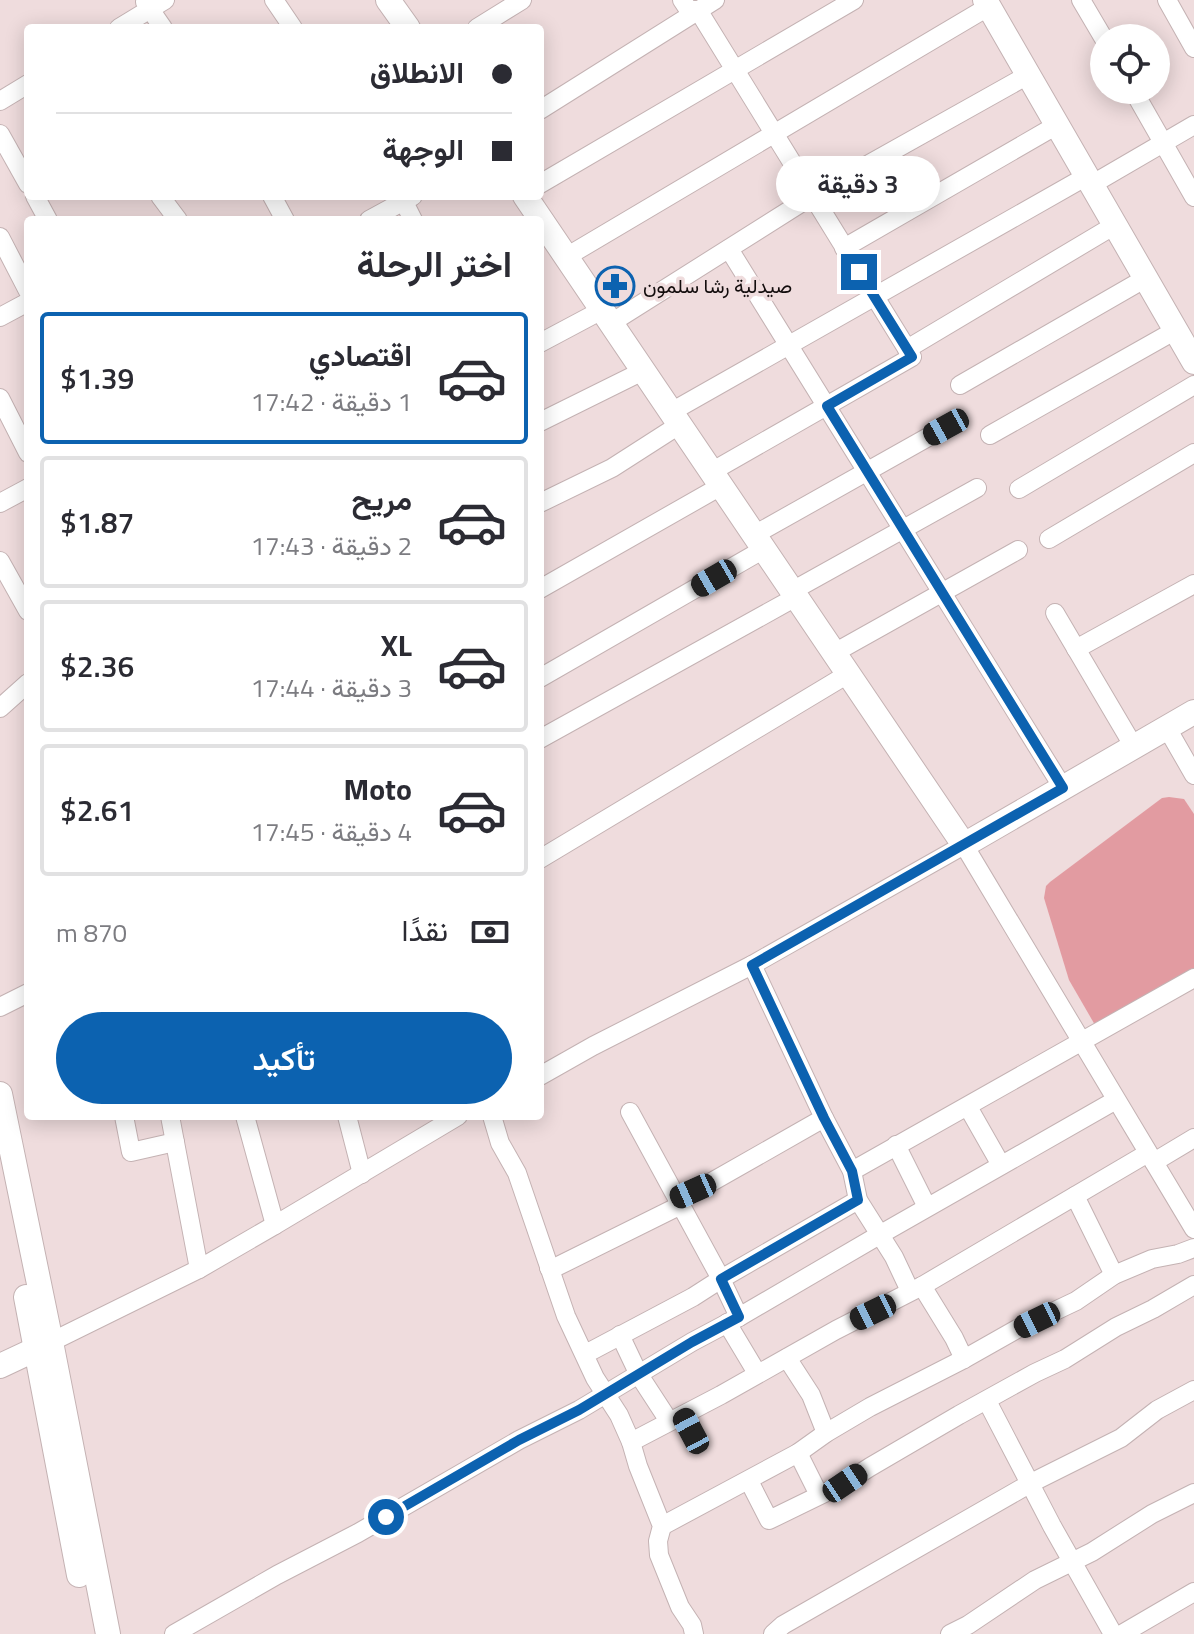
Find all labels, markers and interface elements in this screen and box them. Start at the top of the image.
map controls [1090,24,1170,104]
button: locate [1090,24,1170,104]
text: الانطلاق [370,49,464,95]
text: الوجهة [382,126,464,172]
callout: 3 دقيقة [777,156,941,212]
text: 3 دقيقة [817,164,899,203]
text: اختر الرحلة [356,236,512,291]
route end [841,254,877,290]
pharmacy icon: صيدلية رشا سلمون [594,265,636,307]
place label: صيدلية رشا سلمون [643,270,792,301]
text: اقتصادي [309,332,412,378]
icon: car [436,342,508,414]
text: $1.39 [60,355,134,401]
text: 1 دقيقة · 17:42 [251,382,412,421]
car [919,405,973,449]
text: مريح [352,476,412,522]
icon: car [436,486,508,558]
text: $1.87 [60,499,134,545]
text: 2 دقيقة · 17:43 [251,526,412,565]
car [687,556,741,600]
text: XL [381,622,412,668]
icon: car [436,630,508,702]
text: $2.36 [60,643,134,689]
text: 3 دقيقة · 17:44 [251,668,412,707]
text: Moto [344,766,412,812]
icon: car [436,774,508,846]
text: $2.61 [60,787,134,833]
text: 4 دقيقة · 17:45 [251,812,412,851]
text: نقدًا [402,907,448,953]
icon: cash [468,910,512,954]
text: 870 m [56,913,127,952]
button: تأكيد [56,1012,512,1104]
car [666,1170,720,1212]
car [846,1291,900,1333]
car [1010,1299,1064,1341]
car [669,1404,713,1458]
car [818,1460,872,1506]
route start [368,1499,404,1535]

